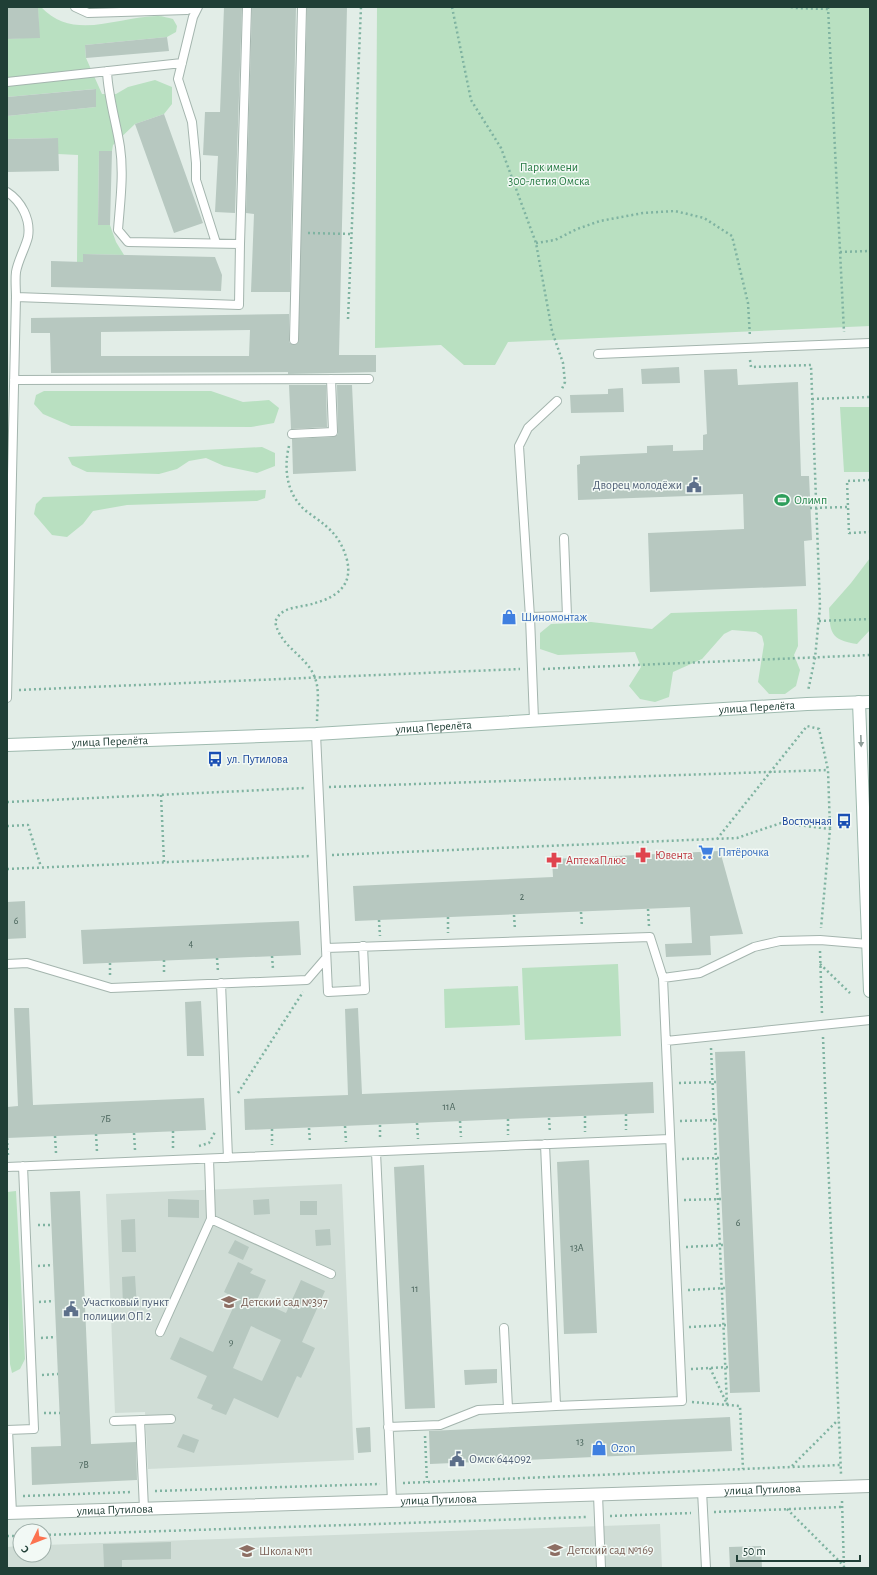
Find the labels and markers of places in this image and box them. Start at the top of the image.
public building icon: Дворец молодёжи [685,476,703,494]
place label: Дворец молодёжи [593,479,682,491]
sports icon: Олимп [773,491,791,509]
place label: Олимп [794,494,827,506]
shop icon: Шиномонтаж [500,608,518,626]
place label: Шиномонтаж [521,611,588,623]
bus stop icon: ул. Путилова [206,750,224,768]
place label: ул. Путилова [226,753,288,766]
bus stop icon: Восточная [835,812,853,830]
place label: Восточная [782,815,832,827]
supermarket icon: Пятёрочка [697,843,715,861]
pharmacy icon: Ювента [634,846,652,864]
place label: Пятёрочка [718,846,770,858]
place label: Ювента [655,849,693,861]
pharmacy icon: АптекаПлюс [545,851,563,869]
place label: АптекаПлюс [566,854,626,866]
school or university icon: Детский сад №397 [220,1293,238,1311]
place label: Участковый пункт полиции ОП 2 [83,1296,169,1322]
place label: Детский сад №397 [241,1296,328,1308]
public building icon: Участковый пункт полиции ОП 2 [62,1300,80,1318]
shop icon: Ozon [590,1439,608,1457]
place label: Ozon [611,1442,635,1454]
public building icon: Омск 644092 [448,1450,466,1468]
place label: Омск 644092 [469,1453,532,1465]
school or university icon: Детский сад №169 [546,1541,564,1559]
school or university icon: Школа №11 [238,1542,256,1560]
place label: Детский сад №169 [567,1544,654,1556]
place label: Школа №11 [259,1545,313,1557]

